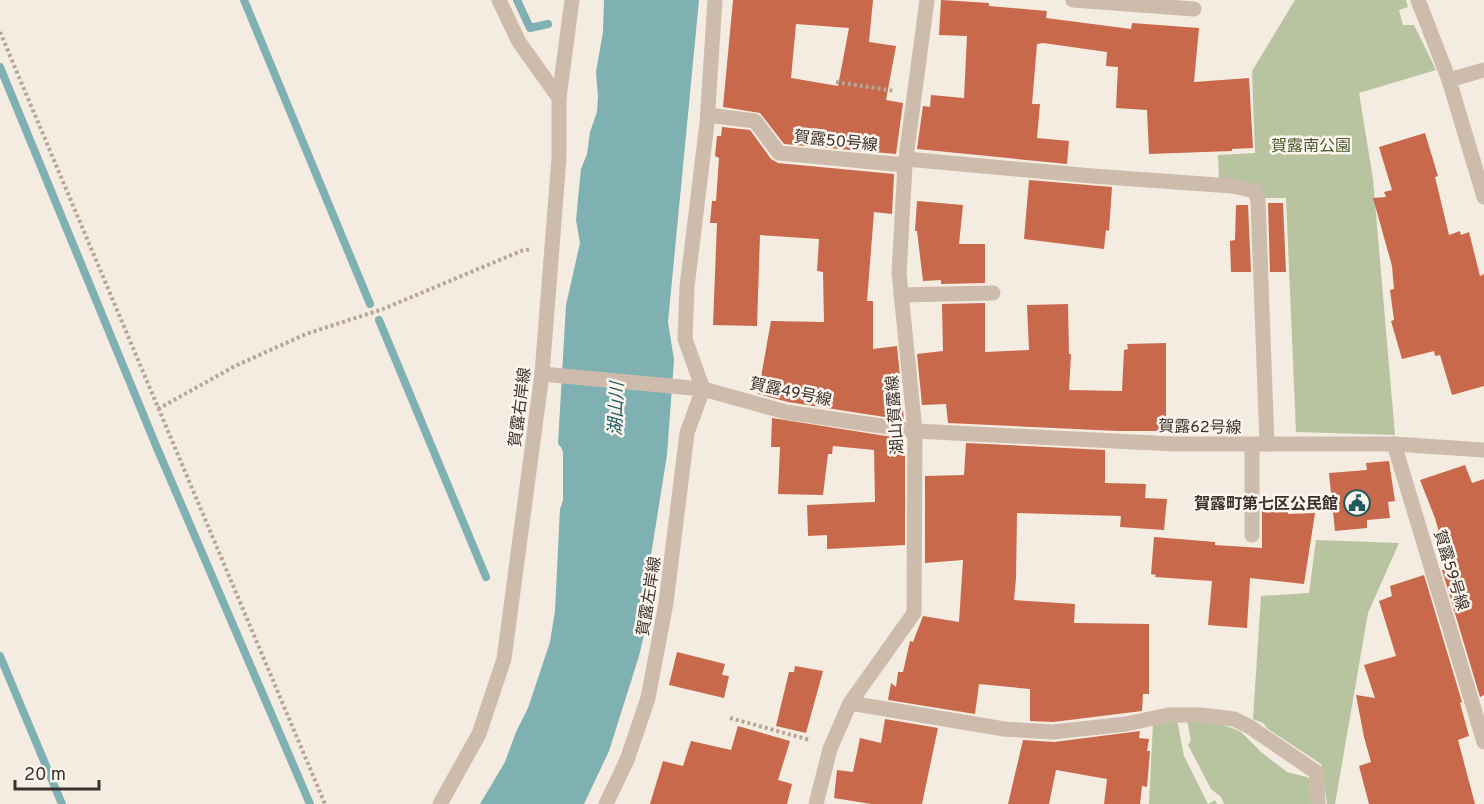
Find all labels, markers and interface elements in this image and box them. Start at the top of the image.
street label: 賀露50号線 [793,128,879,156]
park label: 賀露南公園 [1271,137,1351,157]
street label: 賀露右岸線 [506,366,536,448]
street label: 湖山賀露線 [883,374,909,455]
street label: 賀露49号線 [748,375,833,411]
water label: 湖山川 [605,380,630,436]
street label: 賀露62号線 [1158,417,1242,439]
public building icon: 賀露町第七区公民館 [1342,488,1372,518]
place label: 賀露町第七区公民館 [1194,495,1338,515]
street label: 賀露59号線 [1428,528,1472,613]
street label: 賀露左岸線 [634,555,666,637]
scale bar [15,753,99,791]
text: 20 m [24,764,66,787]

